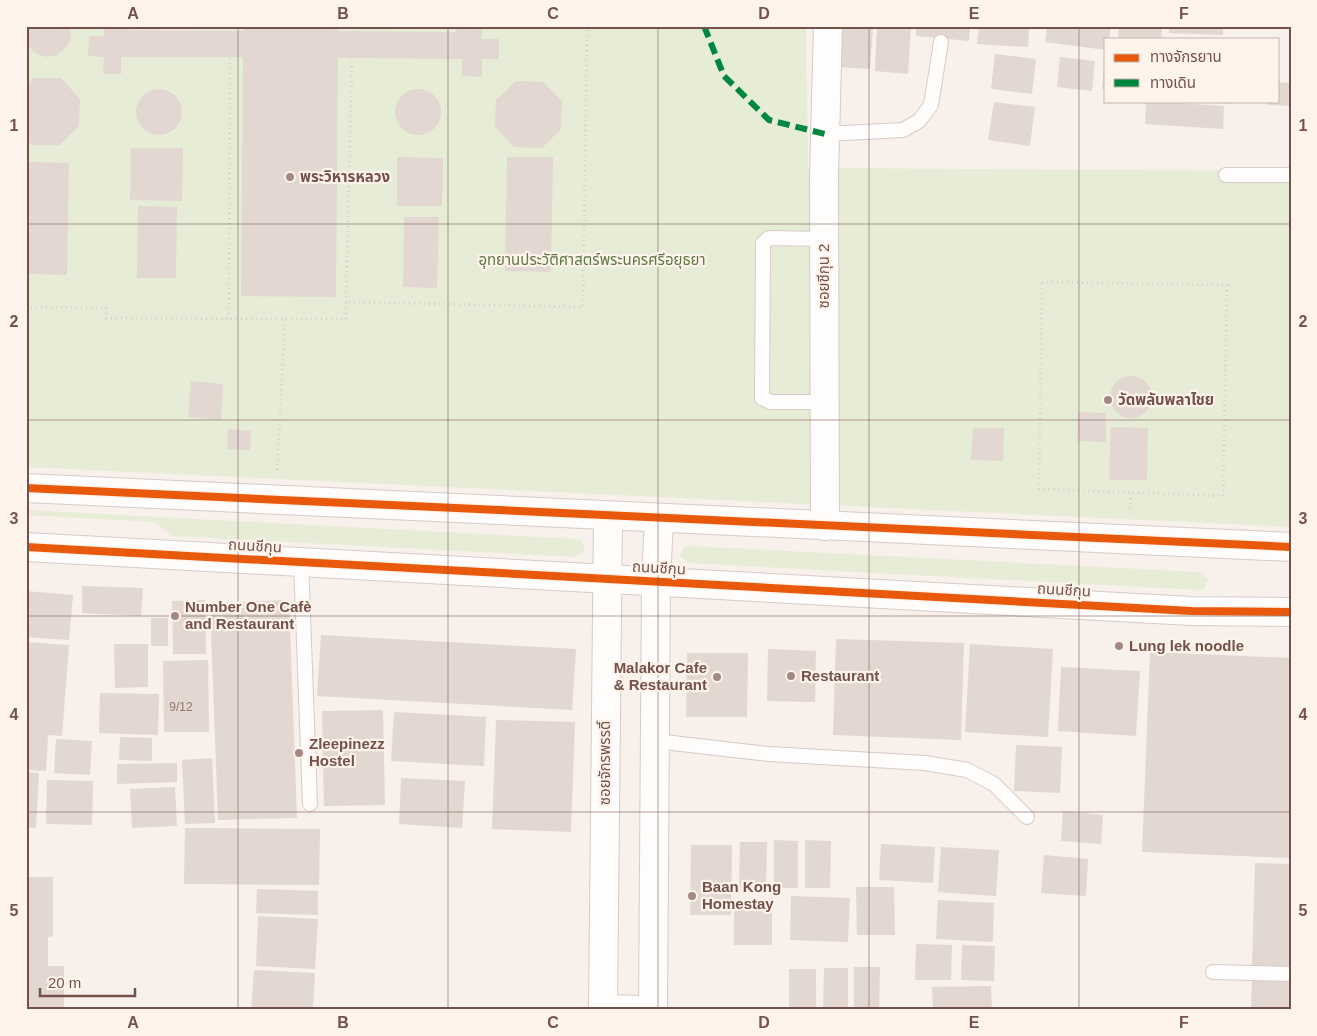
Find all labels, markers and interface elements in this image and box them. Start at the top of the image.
text: A [127,5,139,22]
text: B [337,5,349,22]
text: C [547,5,559,22]
text: D [758,5,770,22]
text: E [969,5,980,22]
text: F [1179,5,1189,22]
legend [1104,38,1280,102]
text: ทางจักรยาน [1150,48,1222,65]
text: ทางเดิน [1150,74,1196,91]
text: 1 [10,117,19,134]
text: 1 [1299,117,1308,134]
place label: พระวิหารหลวง [300,168,390,185]
marker: พระวิหารหลวง [284,171,296,183]
street label: ซอยชีกุน 2 [815,244,833,308]
park label: อุทยานประวัติศาสตร์พระนครศรีอยุธยา [478,251,706,269]
text: 2 [10,313,19,330]
text: 2 [1299,313,1308,330]
place label: วัดพลับพลาไชย [1118,391,1214,408]
marker: วัดพลับพลาไชย [1102,394,1114,406]
text: 3 [10,510,19,527]
text: 3 [1299,510,1308,527]
street label: ถนนชีกุน [228,536,282,556]
street label: ถนนชีกุน [632,558,686,578]
street label: ถนนชีกุน [1037,580,1091,600]
place label: Number One Cafè and Restaurant [185,598,312,632]
marker: Number One Cafè and Restaurant [169,610,181,622]
place label: Lung lek noodle [1129,637,1244,654]
marker: Lung lek noodle [1113,640,1125,652]
place label: Malakor Cafe & Restaurant [614,659,707,693]
place label: Restaurant [801,667,879,684]
marker: Restaurant [785,670,797,682]
marker: Malakor Cafe & Restaurant [711,671,723,683]
house number: 9/12 [169,700,193,714]
text: 4 [10,706,19,723]
text: 4 [1299,706,1308,723]
street label: ซอยจักรพรรดิ์ [596,721,613,805]
place label: Zleepinezz Hostel [309,735,385,769]
marker: Zleepinezz Hostel [293,747,305,759]
place label: Baan Kong Homestay [702,878,781,912]
marker: Baan Kong Homestay [686,890,698,902]
text: 5 [10,902,19,919]
text: 5 [1299,902,1308,919]
scale bar [40,966,135,998]
text: 20 m [48,974,81,991]
text: A [127,1014,139,1031]
text: B [337,1014,349,1031]
text: C [547,1014,559,1031]
text: D [758,1014,770,1031]
text: E [969,1014,980,1031]
text: F [1179,1014,1189,1031]

